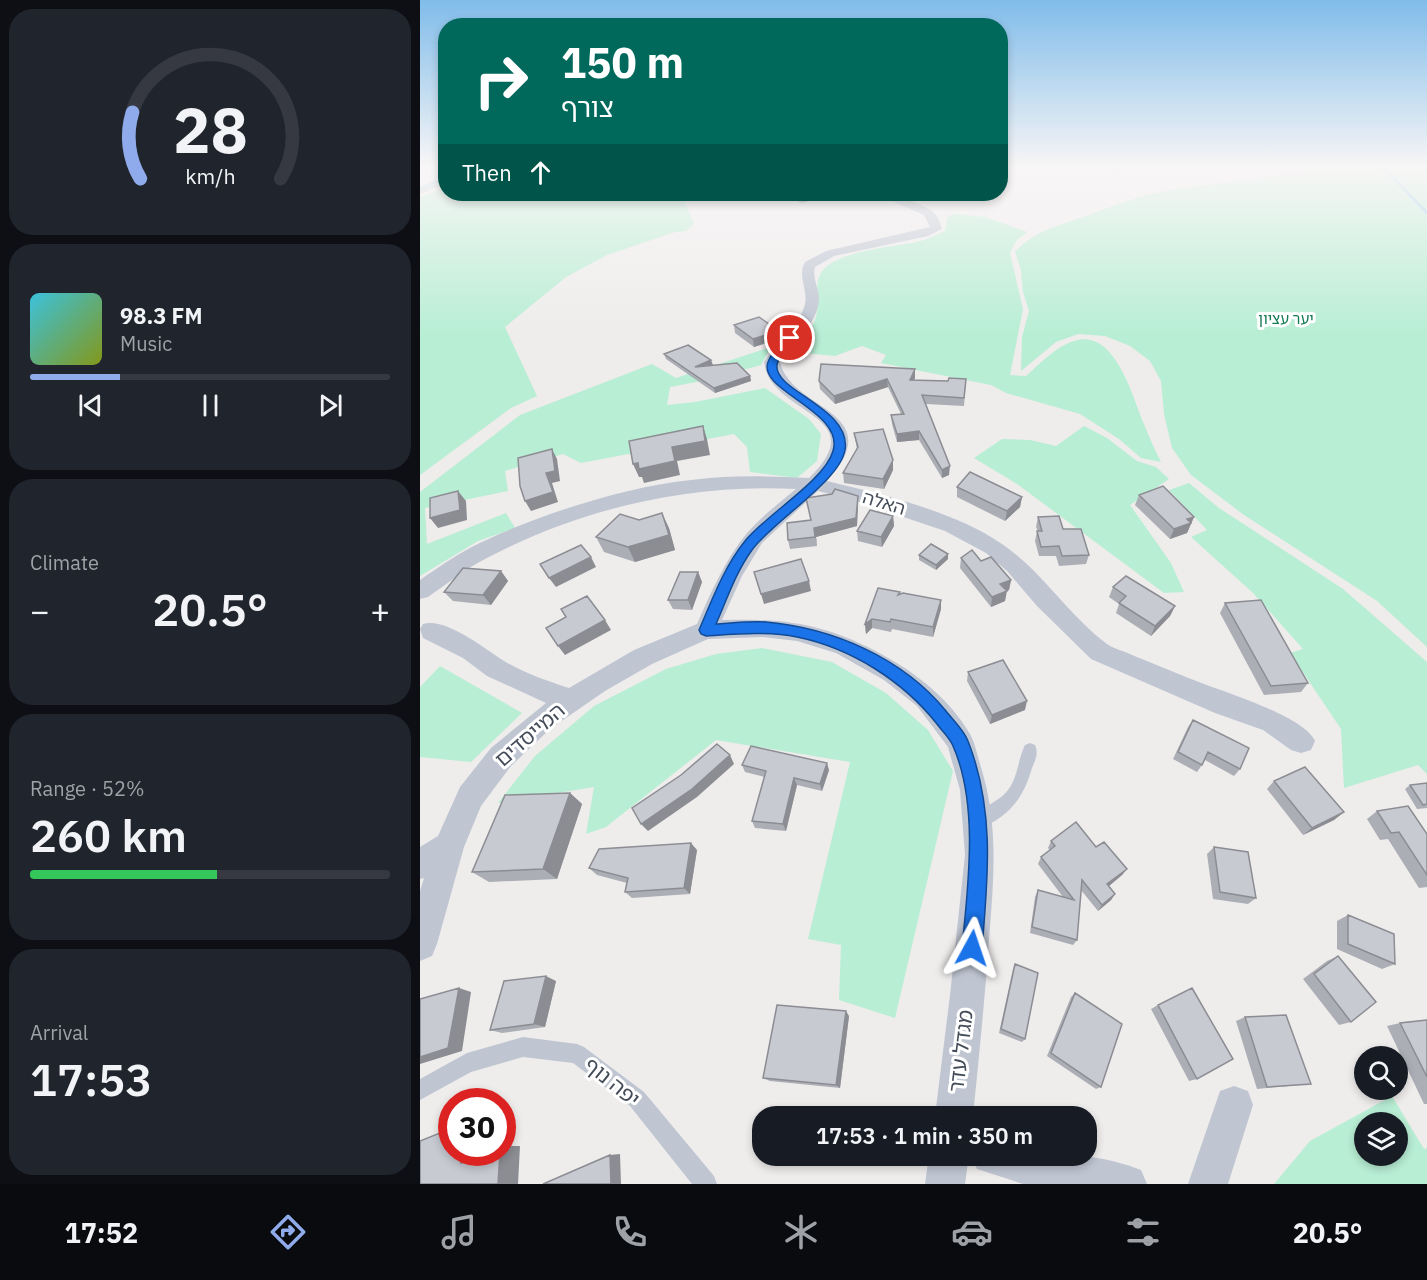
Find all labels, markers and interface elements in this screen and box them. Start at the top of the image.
text: 150 m [561,35,684,90]
icon: right [462,42,540,120]
text: 28 [173,89,247,170]
text: צורף [561,89,614,124]
icon: ahead [524,156,557,189]
text: Then [462,158,512,187]
text: km/h [185,162,235,190]
text: 98.3 FM [120,301,203,330]
park label: יער עציון [1258,309,1314,328]
pin [764,312,815,363]
icon: arrive [773,321,806,354]
text: Music [120,330,172,357]
icon: previous [74,389,107,422]
icon: pause [194,389,227,422]
icon: next [314,389,347,422]
street label: האלה [860,485,908,520]
text: Climate [30,549,99,576]
text: 20.5° [152,580,268,638]
text: − [30,589,50,632]
text: + [370,589,390,632]
street label: המייסדים [488,696,570,772]
text: Range · 52% [30,775,145,802]
text: 260 km [30,806,187,864]
position arrow [940,916,1004,980]
street label: מגדל עדר [941,1008,979,1094]
text: Arrival [30,1019,88,1046]
map controls [1354,1046,1408,1166]
button: search [1354,1046,1408,1100]
text: 17:53 [30,1050,152,1108]
street label: יפה נוף [579,1050,646,1112]
speed limit sign: 30 [438,1088,516,1166]
button: layers [1354,1112,1408,1166]
text: 17:53 · 1 min · 350 m [816,1121,1033,1150]
icon: directions [267,1211,309,1253]
icon: music [438,1211,480,1253]
icon: phone [609,1211,651,1253]
icon: climate [780,1211,822,1253]
icon: car [951,1211,993,1253]
icon: filters [1122,1211,1164,1253]
text: 17:52 [64,1215,138,1250]
text: 20.5° [1293,1215,1362,1250]

